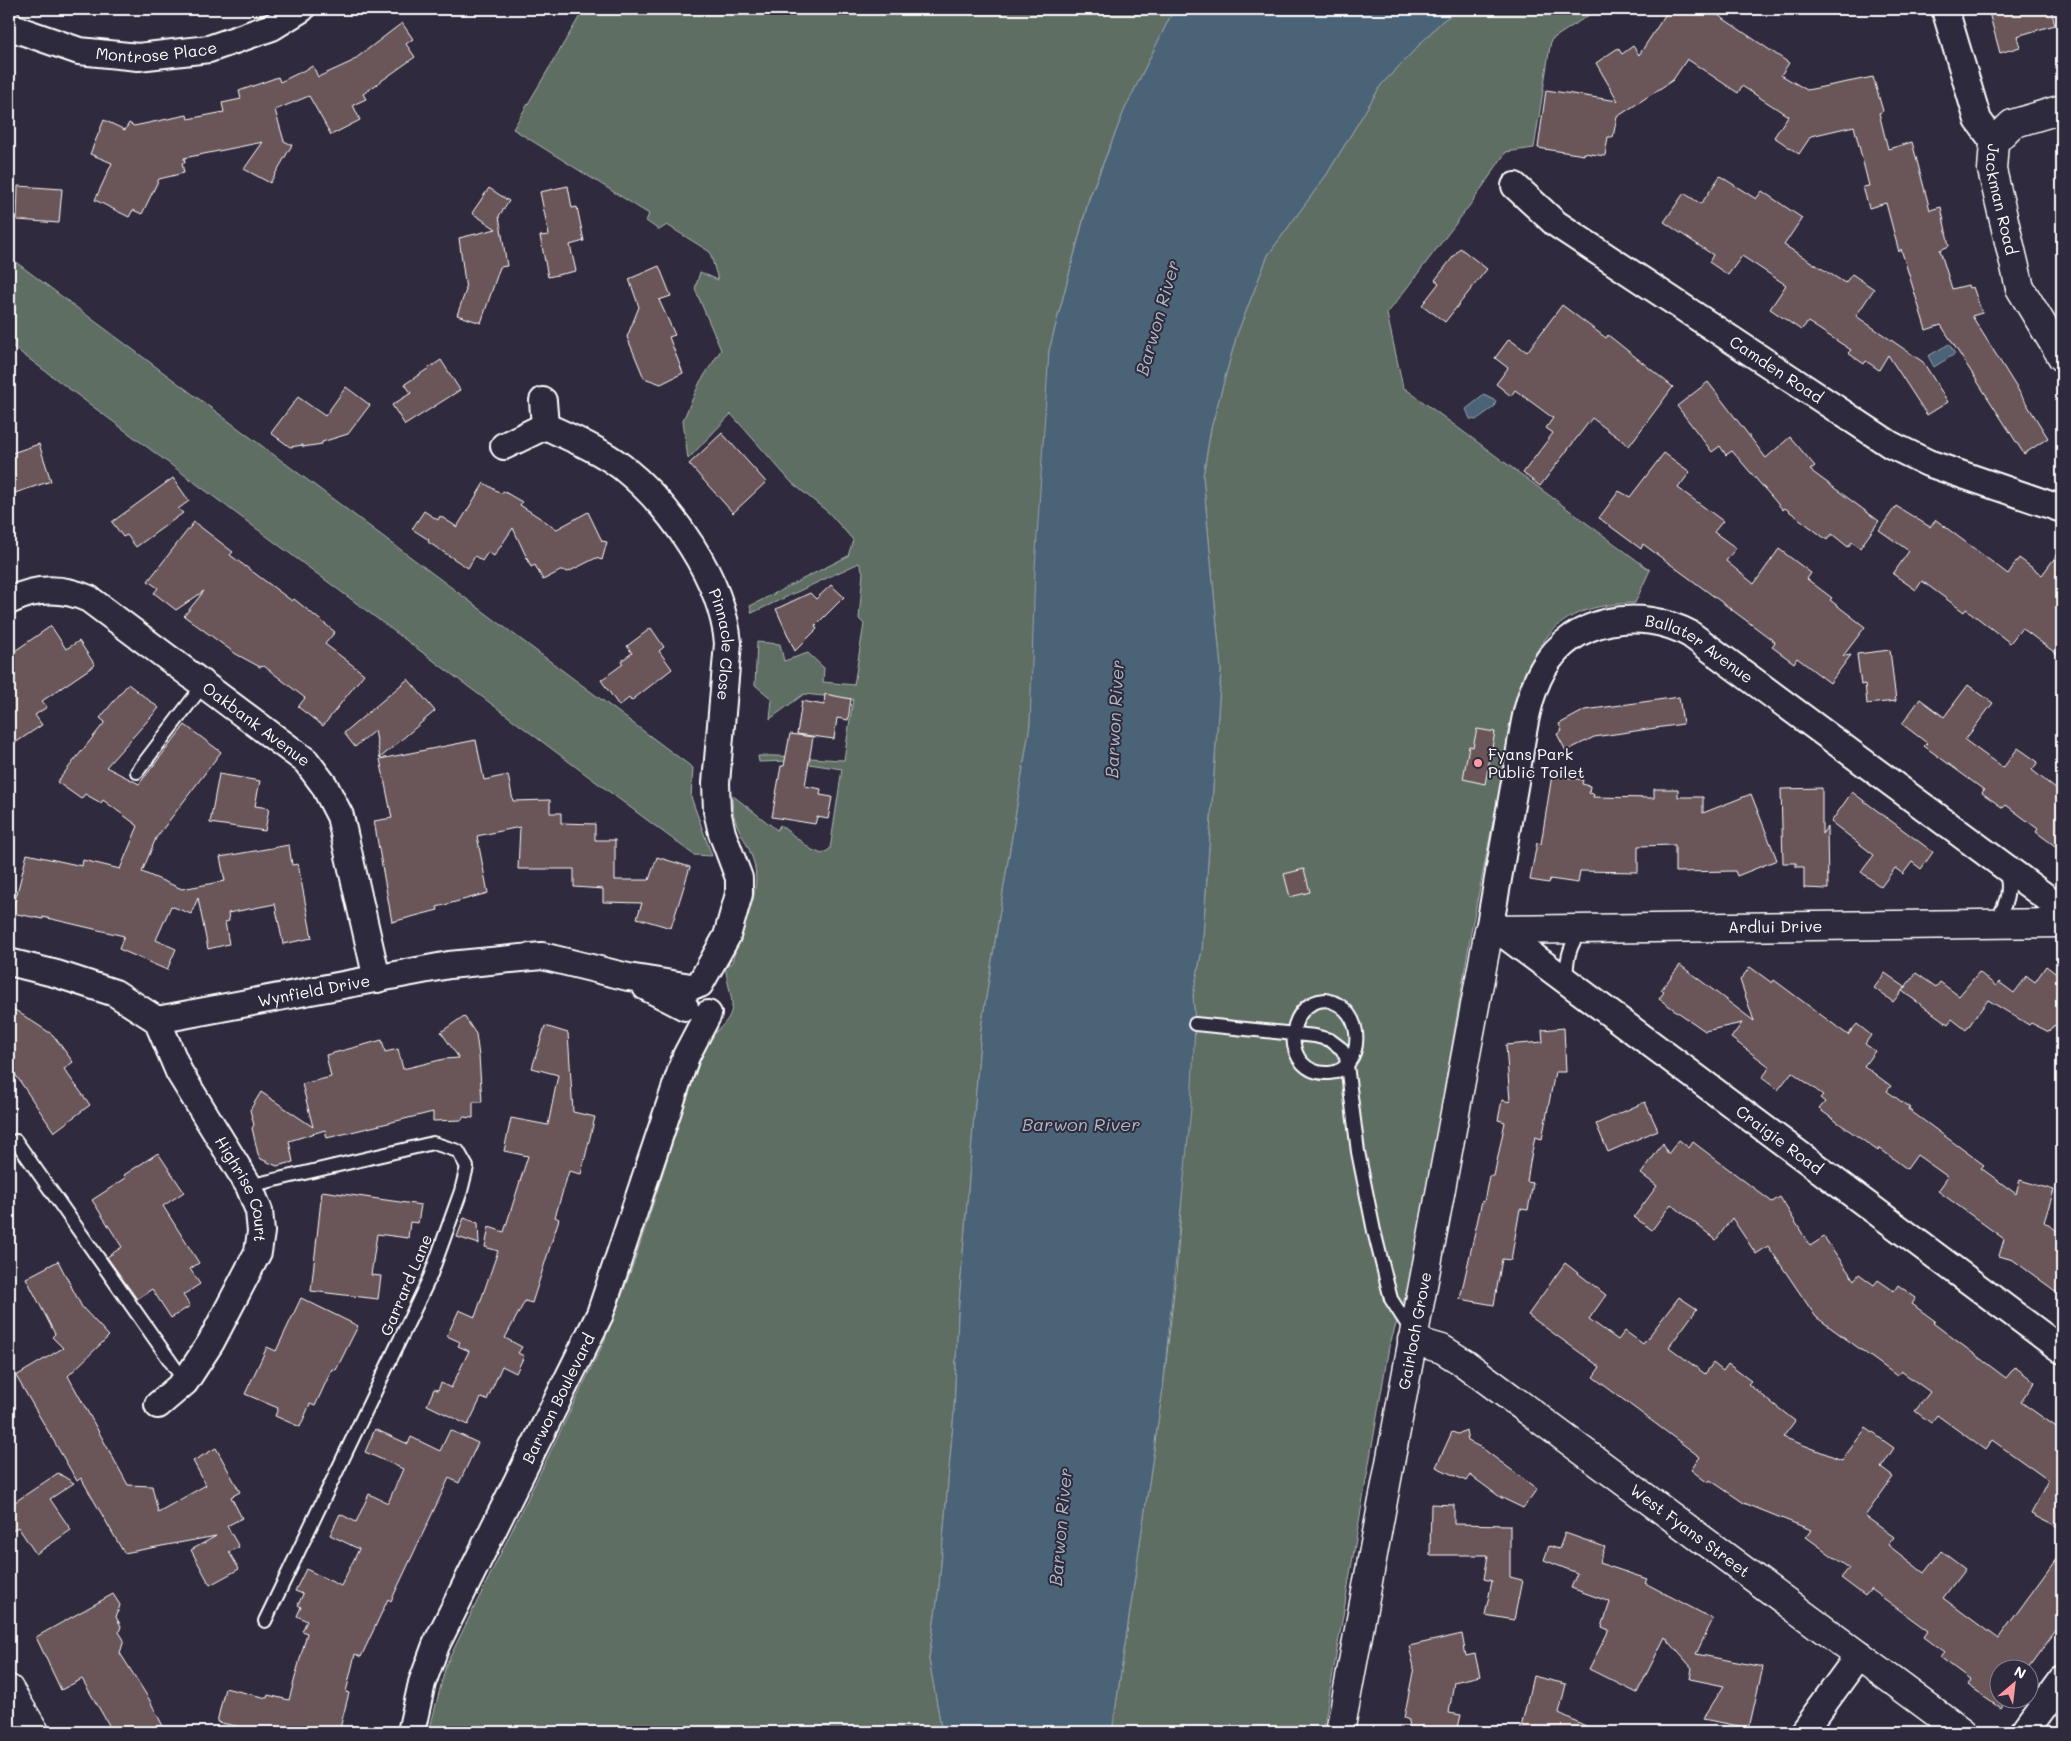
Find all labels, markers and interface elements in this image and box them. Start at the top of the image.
street label: Montrose Place [95,36,220,67]
street label: Jackman Road [1982,143,2023,257]
water label: Barwon River [1129,257,1185,378]
street label: Camden Road [1726,330,1828,408]
street label: Pinnacle Close [705,585,739,701]
street label: Ballater Avenue [1644,609,1758,687]
water label: Barwon River [1099,659,1129,779]
street label: Oakbank Avenue [199,677,315,771]
place label: Fyans Park Public Toilet [1488,743,1584,782]
marker: Fyans Park Public Toilet [1472,757,1484,769]
street label: Ardlui Drive [1728,915,1823,937]
street label: Wynfield Drive [256,969,372,1011]
street label: Craigie Road [1732,1100,1828,1179]
water label: Barwon River [1022,1112,1140,1136]
street label: Highrise Court [211,1132,272,1244]
street label: Garrard Lane [375,1231,436,1339]
street label: Gairloch Grove [1393,1270,1435,1392]
street label: Barwon Boulevard [517,1330,599,1467]
water label: Barwon River [1043,1467,1077,1587]
street label: West Fyans Street [1626,1479,1755,1582]
north arrow [1988,1658,2038,1708]
text: N [2011,1661,2029,1683]

